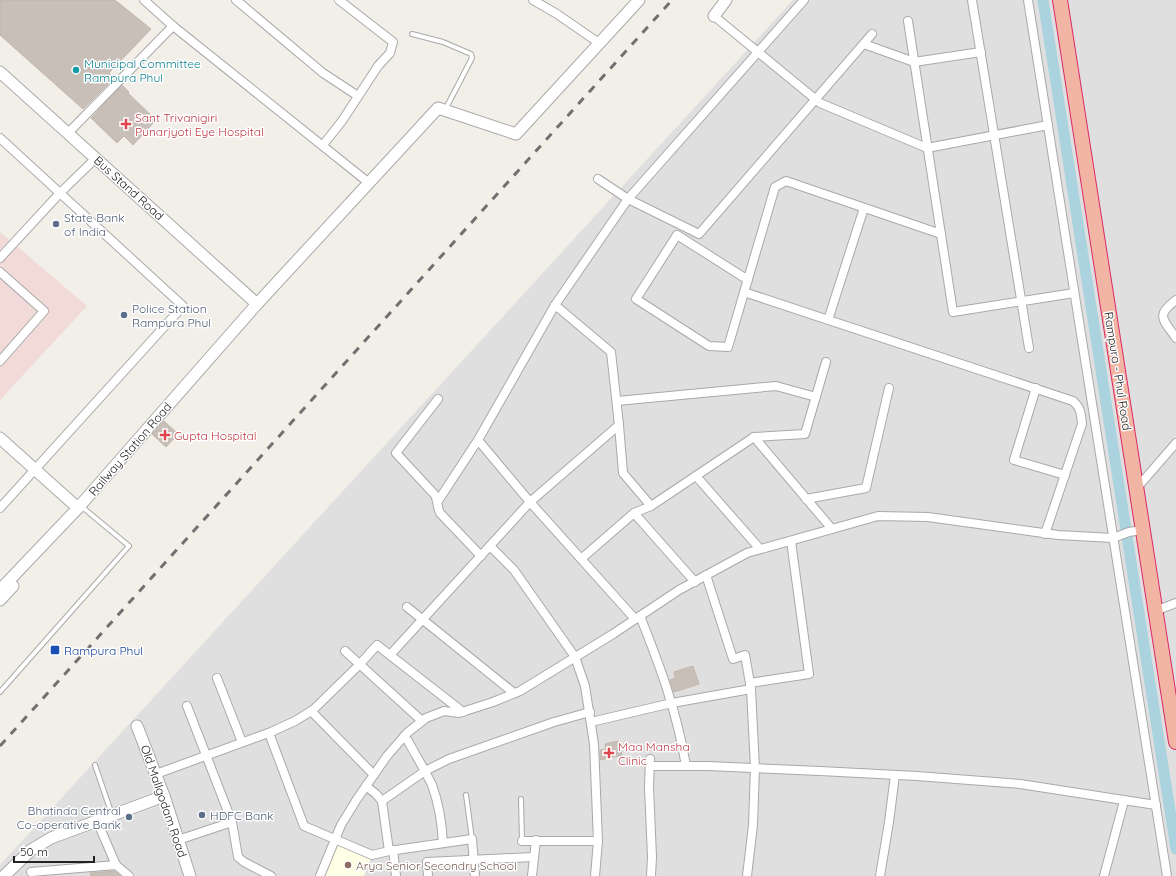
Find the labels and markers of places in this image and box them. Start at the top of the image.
place label: Municipal Committee Rampura Phul [84,56,201,85]
marker: Municipal Committee Rampura Phul [71,65,81,75]
place label: Sant Trivanigiri Punarjyoti Eye Hospital [135,110,264,139]
marker: Sant Trivanigiri Punarjyoti Eye Hospital [120,118,132,130]
place label: State Bank of India [64,210,125,239]
marker: State Bank of India [51,219,61,229]
place label: Police Station Rampura Phul [132,301,211,330]
marker: Police Station Rampura Phul [119,310,129,320]
place label: Gupta Hospital [174,428,257,443]
marker: Gupta Hospital [159,429,171,441]
place label: Rampura Phul [64,643,143,658]
marker: Rampura Phul [49,644,61,656]
place label: Maa Mansha Clinic [618,739,690,768]
marker: Maa Mansha Clinic [603,747,615,759]
place label: Bhatinda Central Co-operative Bank [17,803,121,832]
place label: HDFC Bank [210,808,274,823]
marker: HDFC Bank [197,810,207,820]
marker: Bhatinda Central Co-operative Bank [124,812,134,822]
place label: Arya Senior Secondry School [356,858,517,873]
marker: Arya Senior Secondry School [343,860,353,870]

